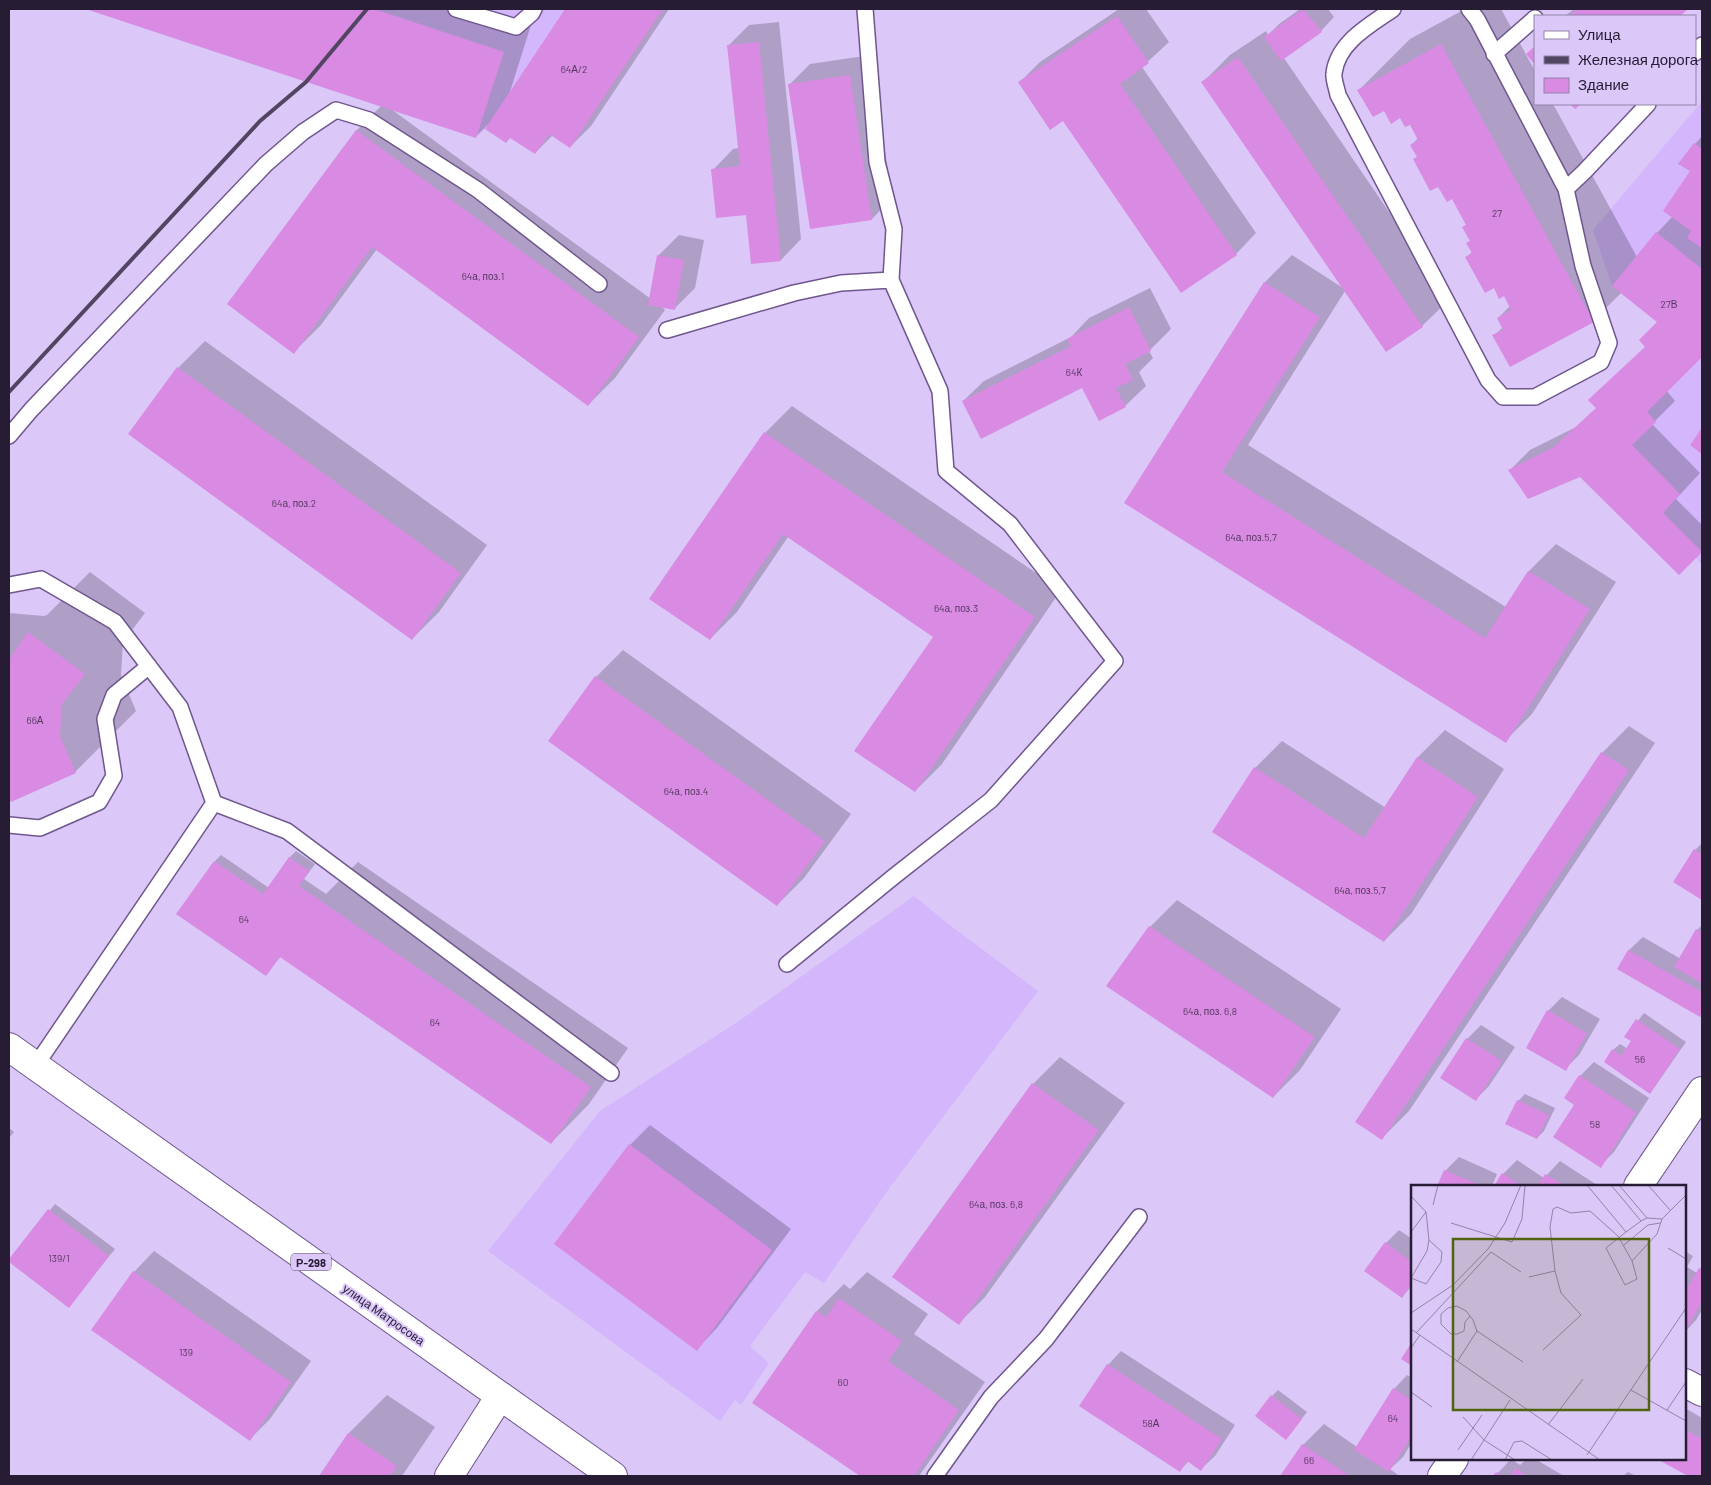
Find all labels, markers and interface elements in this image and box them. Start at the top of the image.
legend [1534,15,1696,105]
text: Улица [1578,25,1621,43]
text: Железная дорога [1578,50,1699,68]
house number: 64А/2 [561,63,587,75]
text: Здание [1578,75,1629,93]
house number: 27 [1492,207,1502,219]
house number: 64а, поз.1 [462,270,504,282]
house number: 27В [1661,298,1678,310]
house number: 64К [1066,366,1082,378]
house number: 64а, поз.2 [272,497,316,509]
house number: 64а, поз.5,7 [1225,531,1277,543]
house number: 64а, поз.3 [934,602,978,614]
house number: 66А [27,714,44,726]
house number: 64а, поз.4 [664,785,708,797]
house number: 64а, поз.5,7 [1334,884,1386,896]
house number: 64 [239,913,249,925]
house number: 64а, поз. 6,8 [1183,1005,1237,1017]
house number: 64 [430,1016,440,1028]
house number: 56 [1635,1053,1645,1065]
house number: 58 [1590,1118,1600,1130]
inset map [1411,1185,1686,1460]
house number: 64а, поз. 6,8 [969,1198,1023,1210]
house number: 139/1 [48,1252,70,1264]
road number: Р-298 [291,1254,331,1270]
street label: улица Матросова [340,1281,428,1348]
house number: 139 [179,1346,193,1358]
house number: 60 [838,1376,848,1388]
house number: 64 [1388,1412,1398,1424]
house number: 58А [1142,1417,1160,1429]
house number: 66 [1304,1454,1314,1466]

